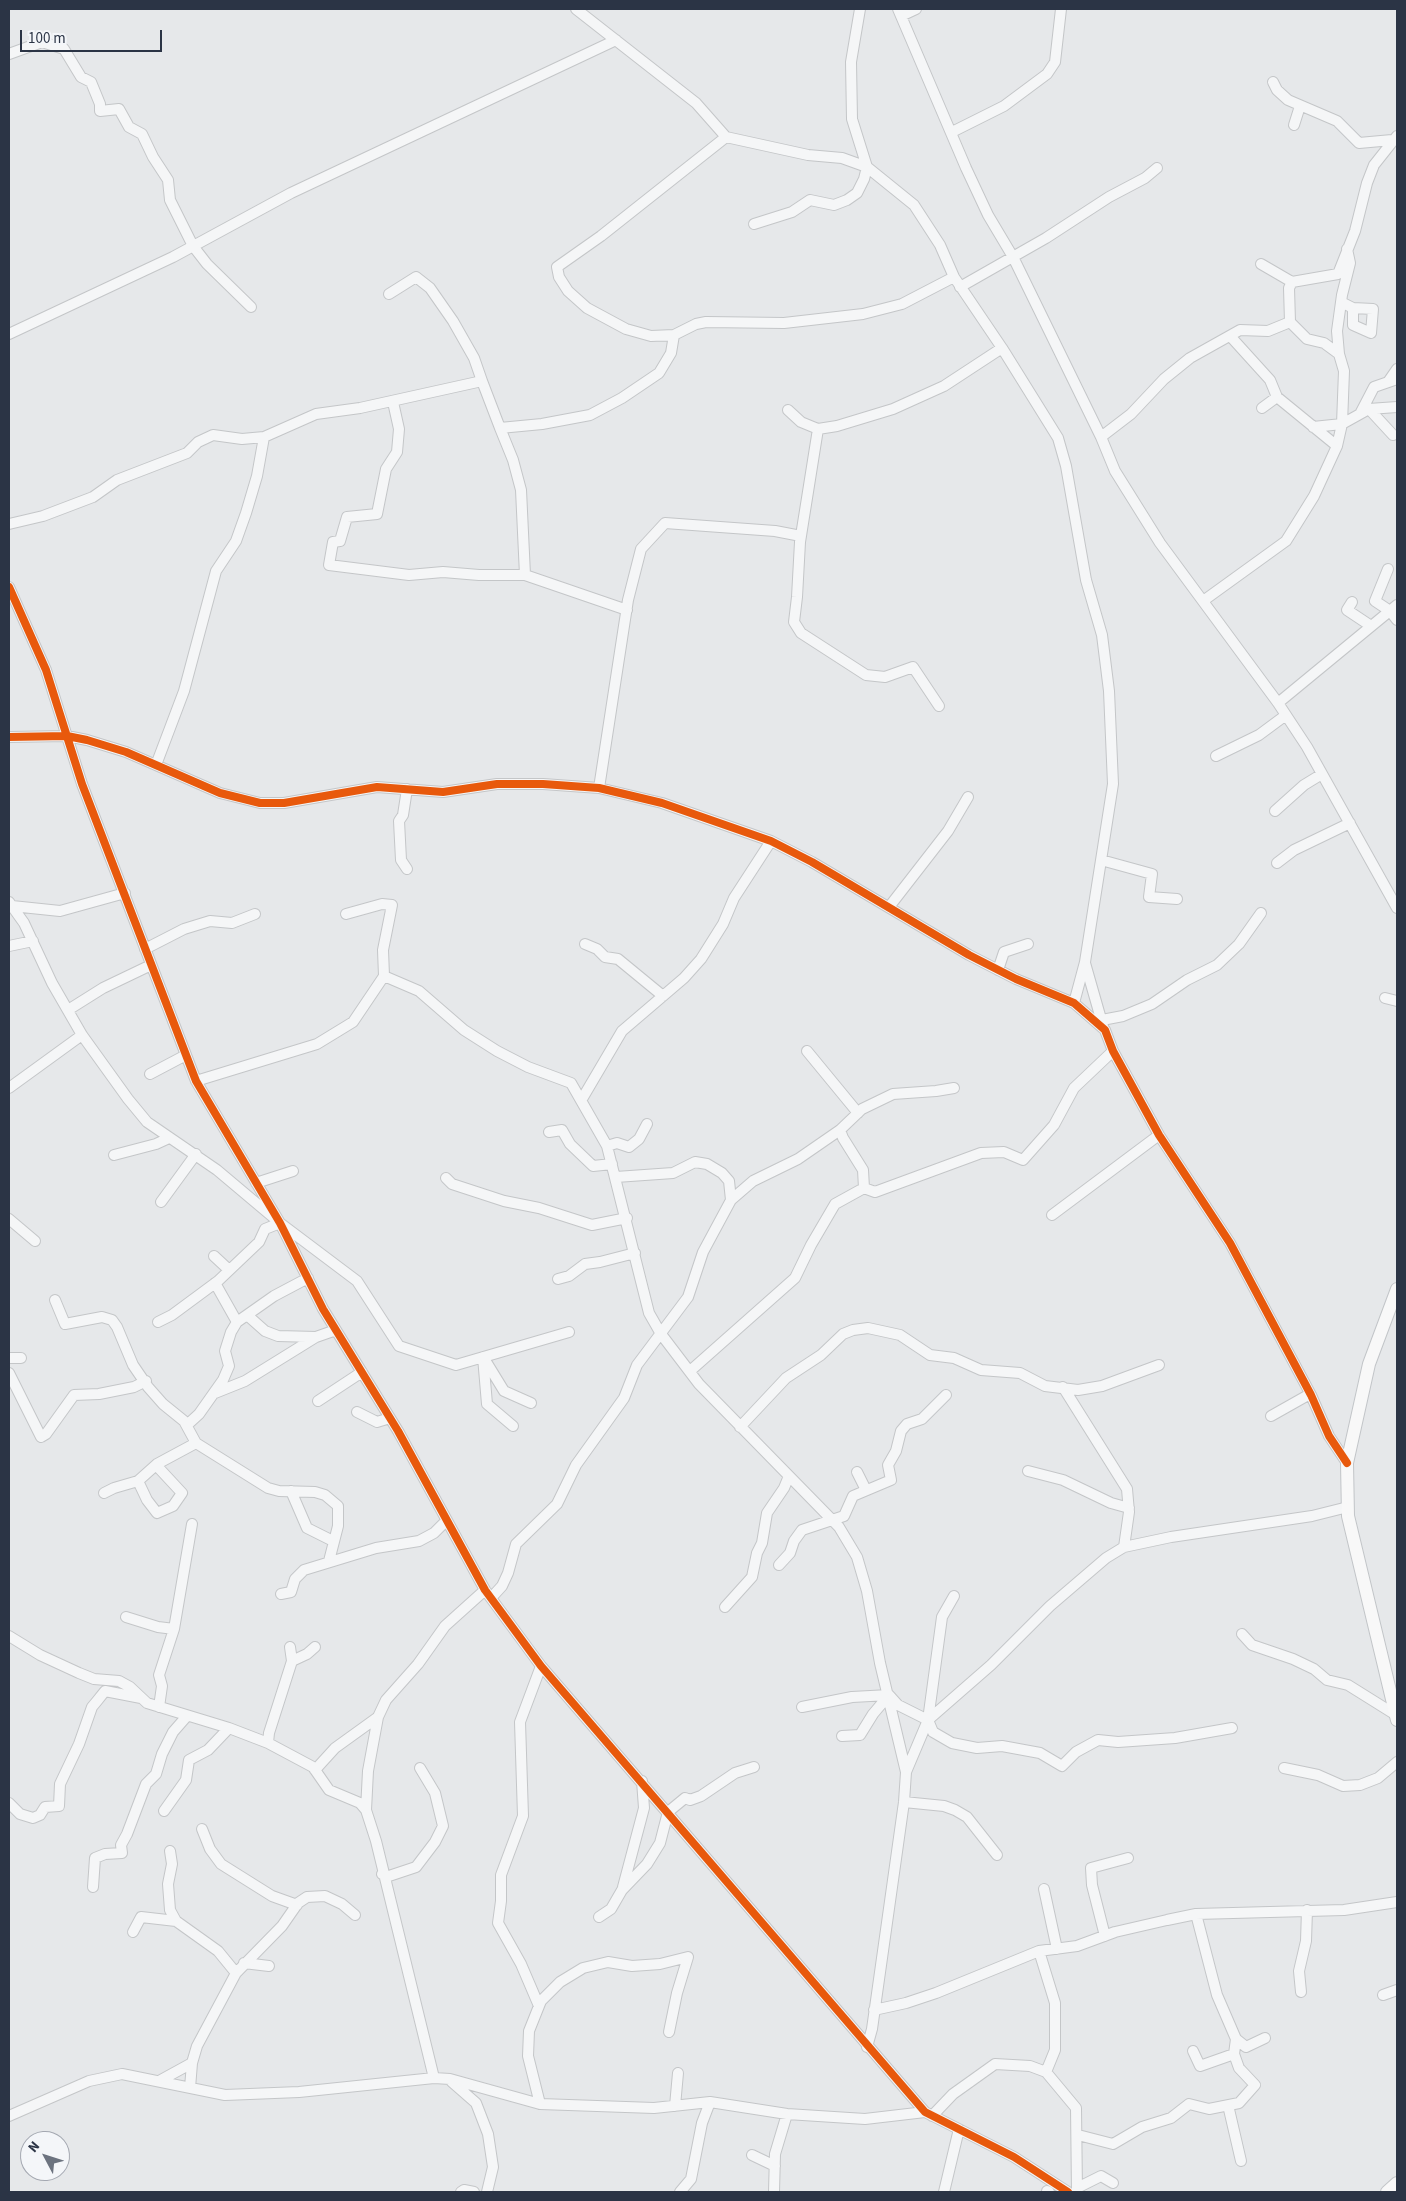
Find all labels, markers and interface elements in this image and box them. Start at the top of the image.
scale bar [22,20,165,52]
text: 100 m [28,28,66,49]
north arrow [20,2131,70,2181]
text: N [24,2137,45,2157]

